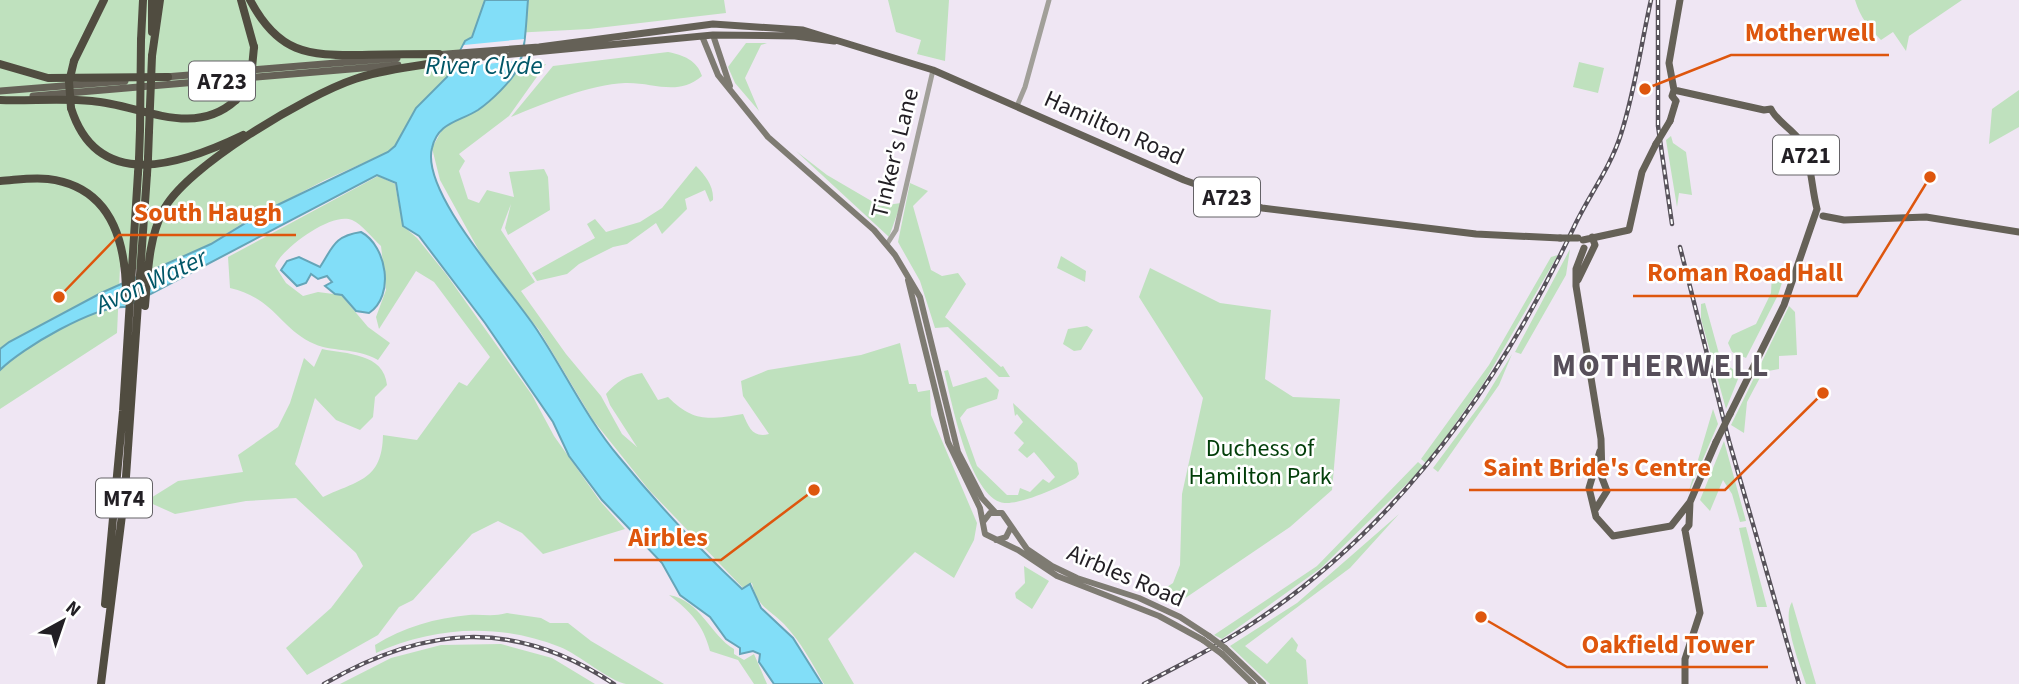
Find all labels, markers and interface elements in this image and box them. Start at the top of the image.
callout: Motherwell [1731,8,1889,55]
text: Motherwell [1745,14,1876,51]
water label: River Clyde [425,47,543,84]
road number: A723 [189,61,255,100]
street label: Hamilton Road [1038,82,1190,174]
street label: Tinker's Lane [862,84,928,222]
road number: A721 [1773,136,1839,174]
road number: A723 [1194,178,1260,216]
callout: South Haugh [119,188,296,235]
text: South Haugh [134,194,282,231]
water label: Avon Water [87,239,214,324]
callout: Roman Road Hall [1633,249,1857,296]
text: Roman Road Hall [1647,254,1844,291]
district label: MOTHERWELL [1552,343,1770,389]
park label: Duchess of Hamilton Park [1188,431,1332,494]
callout: Saint Bride's Centre [1469,443,1725,490]
text: Saint Bride's Centre [1483,449,1711,486]
road number: M74 [96,478,152,518]
callout: Airbles [614,513,721,560]
text: Airbles [627,519,708,556]
street label: Airbles Road [1062,535,1190,617]
north arrow [28,586,98,656]
text: N [59,595,86,624]
callout: Oakfield Tower [1567,620,1768,667]
text: Oakfield Tower [1581,626,1755,663]

